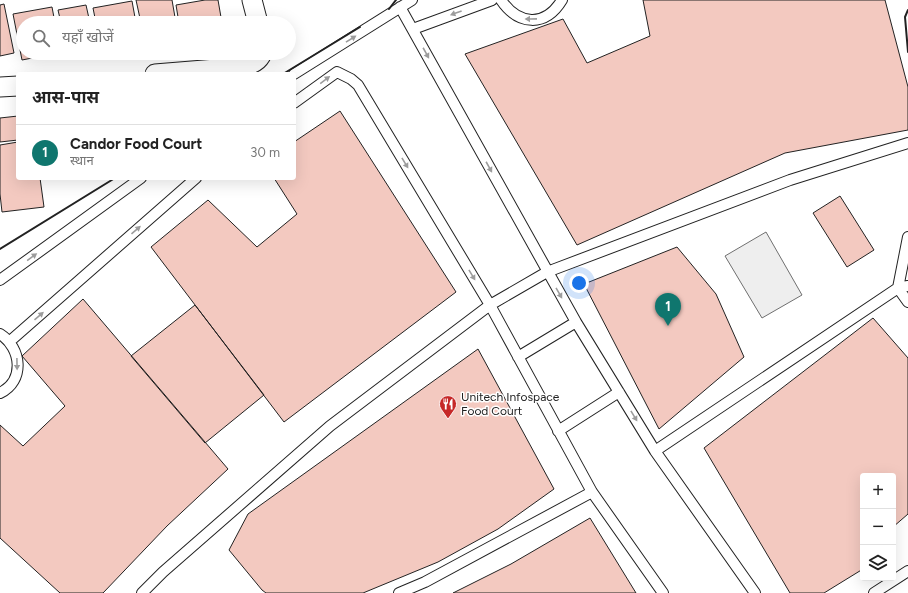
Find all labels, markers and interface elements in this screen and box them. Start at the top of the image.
one-way arrow [449,11,461,17]
search box [16,16,296,60]
one-way arrow [524,16,537,22]
icon: search [30,27,52,49]
text: यहाँ खोजें [62,28,114,46]
one-way arrow [345,35,356,42]
one-way arrow [423,47,430,59]
one-way arrow [320,76,331,84]
text: आस-पास [32,87,99,107]
text: Candor Food Court [70,135,202,153]
text: 1 [42,145,48,160]
text: 30 m [250,145,280,160]
text: स्थान [70,153,94,168]
one-way arrow [401,157,408,169]
one-way arrow [486,161,493,173]
one-way arrow [131,226,142,235]
one-way arrow [26,253,37,261]
one-way arrow [468,269,475,281]
your location [569,273,589,293]
one-way arrow [556,287,563,299]
pin: 1 [655,293,681,326]
one-way arrow [34,311,44,321]
one-way arrow [14,358,20,371]
place label: Unitech Infospace Food Court [461,390,560,418]
restaurant icon: Unitech Infospace Food Court [438,394,458,419]
one-way arrow [630,410,637,422]
map controls [860,473,896,581]
button: + [860,473,896,509]
button: − [860,509,896,545]
button: layers [860,545,896,581]

